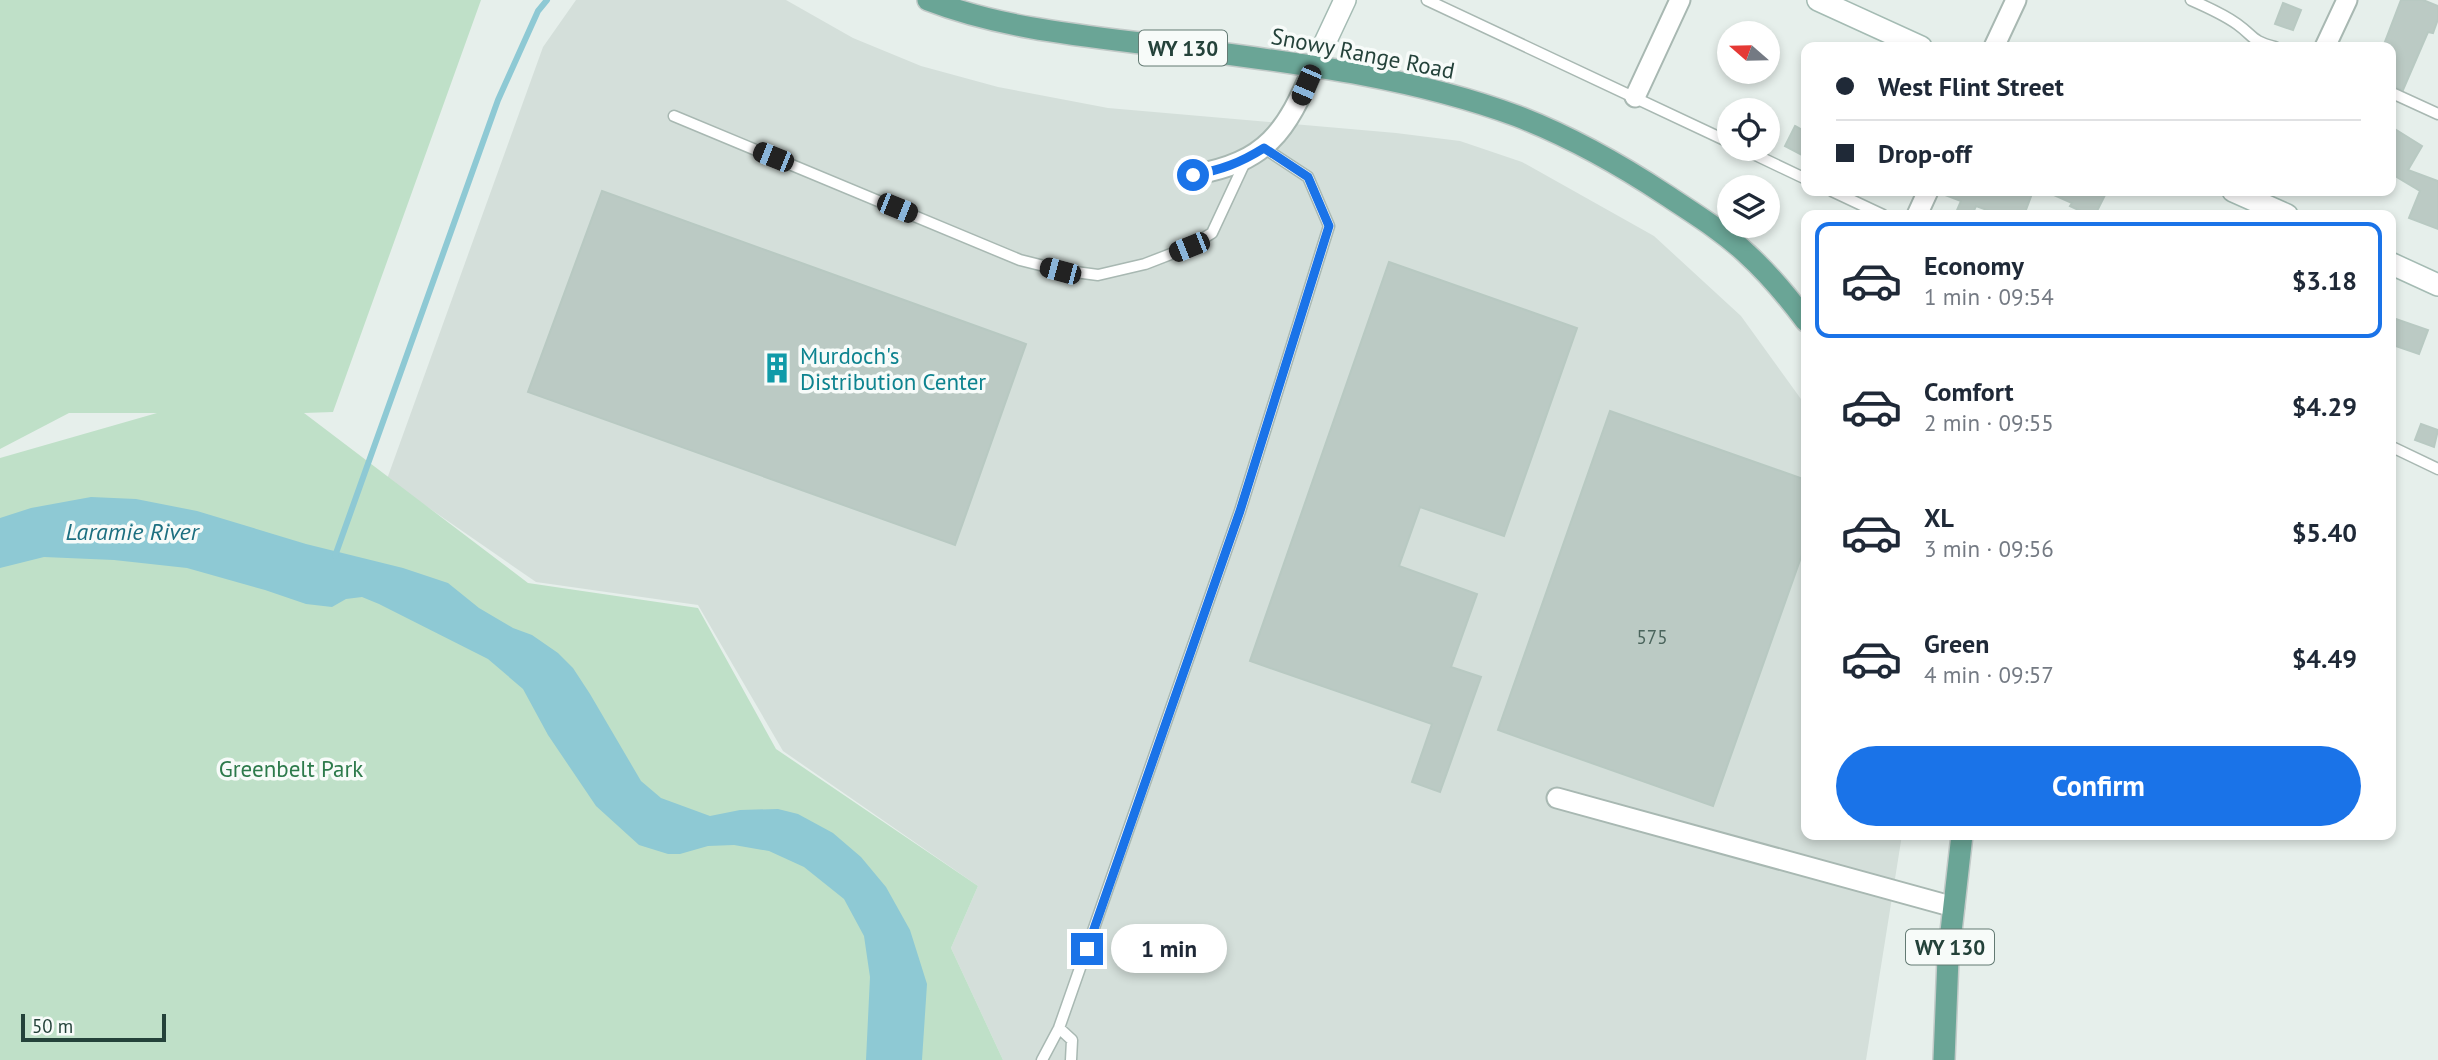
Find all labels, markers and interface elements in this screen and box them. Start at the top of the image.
street label: Snowy Range Road [1269,21,1457,85]
north arrow [1717,21,1780,84]
map controls [1717,21,1780,238]
road number: WY 130 [1139,30,1227,66]
car [1289,62,1324,108]
text: West Flint Street [1878,70,2064,103]
button: locate [1717,98,1780,161]
text: Drop-off [1878,137,1972,170]
car [750,139,797,175]
route start [1177,159,1209,191]
button: layers [1717,175,1780,238]
car [874,190,921,226]
car [1166,229,1213,265]
icon: car [1840,249,1903,312]
text: Economy [1924,249,2024,282]
car [1037,255,1084,287]
text: $3.18 [2292,264,2357,297]
text: 1 min · 09:54 [1924,282,2054,311]
place label: Murdoch's Distribution Center [800,341,986,396]
building icon: Murdoch's Distribution Center [760,351,794,385]
icon: car [1840,375,1903,438]
text: Comfort [1924,375,2014,408]
text: $4.29 [2292,390,2357,423]
text: 2 min · 09:55 [1924,408,2054,437]
icon: car [1840,501,1903,564]
text: XL [1924,501,1954,534]
water label: Laramie River [66,516,201,547]
text: $5.40 [2292,516,2357,549]
text: 3 min · 09:56 [1924,534,2054,563]
house number: 575 [1636,625,1668,649]
icon: car [1840,627,1903,690]
text: Green [1924,627,1989,660]
text: $4.49 [2292,642,2357,675]
text: 4 min · 09:57 [1924,660,2054,689]
button: Confirm [1836,746,2361,826]
park label: Greenbelt Park [219,754,363,783]
callout: 1 min [1112,925,1227,974]
road number: WY 130 [1906,930,1994,964]
route end [1071,933,1103,965]
text: 1 min [1141,934,1197,963]
scale bar [21,1011,166,1043]
text: 50 m [32,1014,73,1038]

